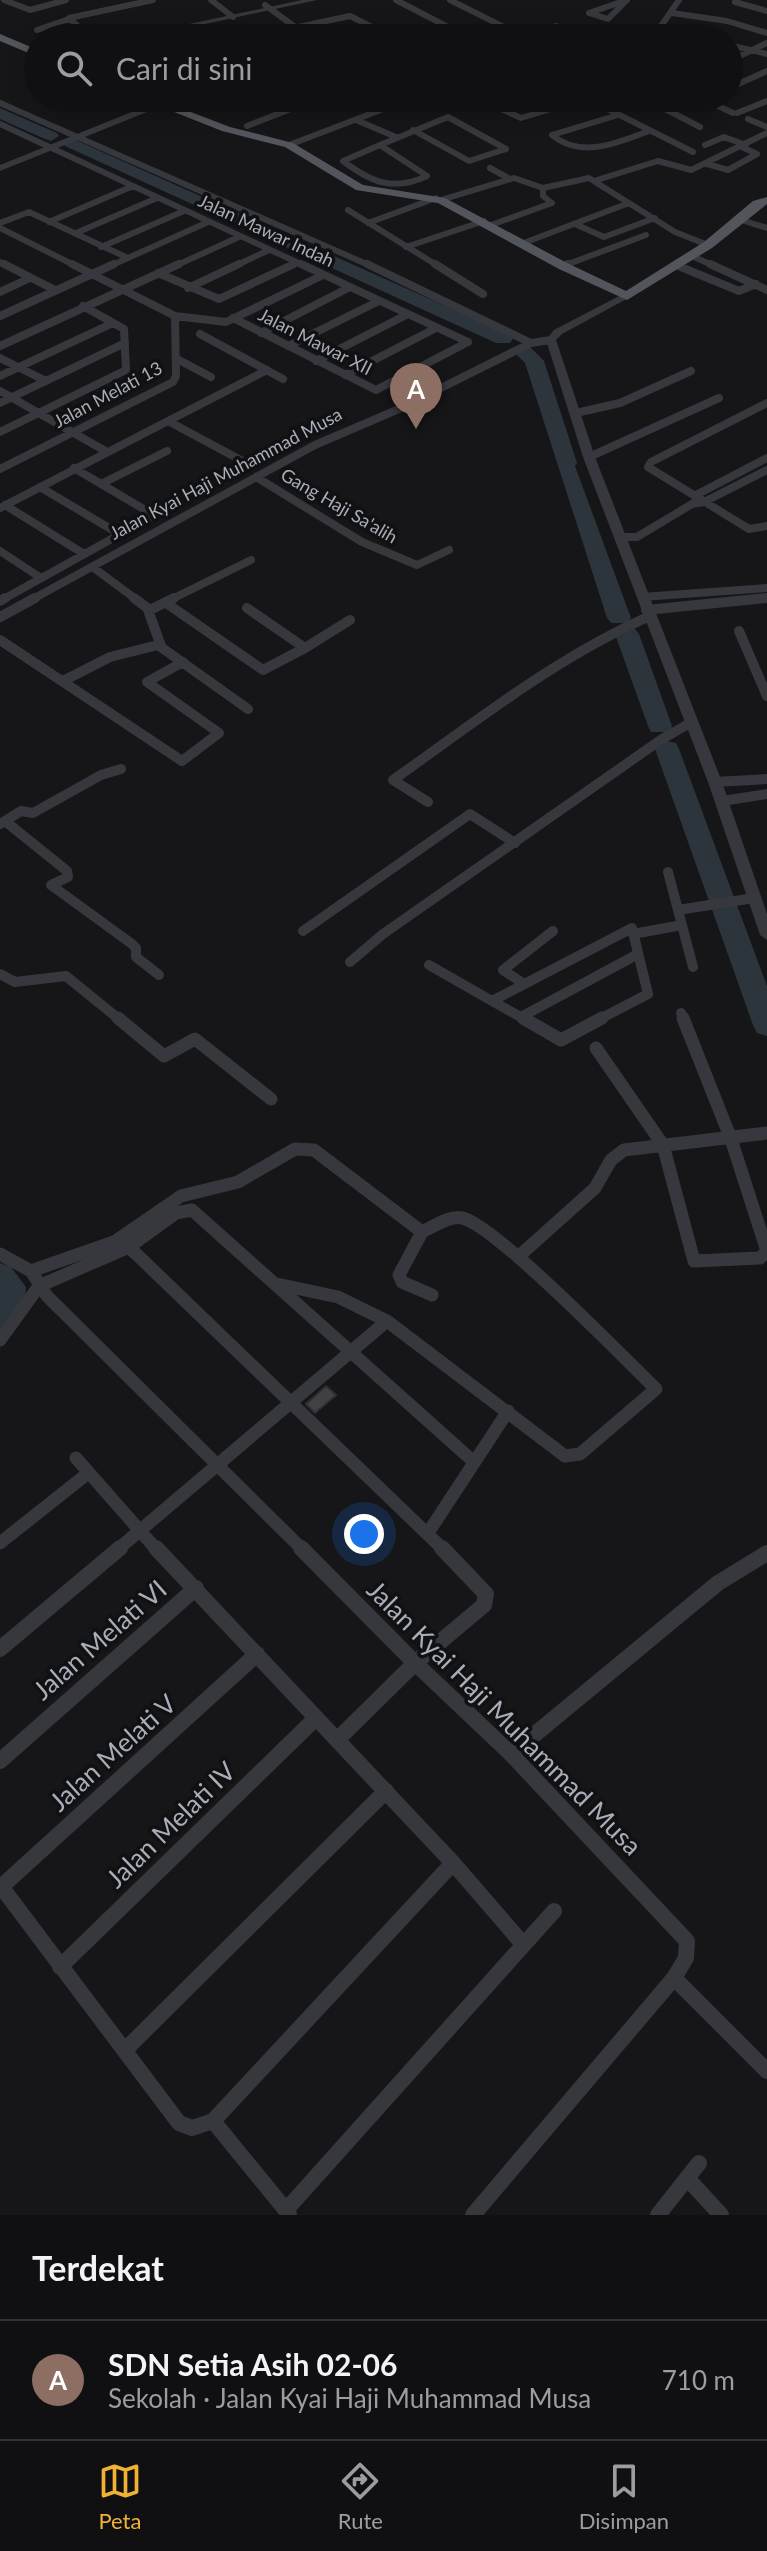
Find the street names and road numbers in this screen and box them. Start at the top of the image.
street label: Jalan Mawar Indah [195,189,338,271]
street label: Jalan Mawar XII [255,303,376,379]
street label: Jalan Melati 13 [50,356,166,432]
street label: Jalan Kyai Haji Muhammad Musa [106,402,345,544]
street label: Gang Haji Sa'alih [277,463,402,547]
street label: Jalan Melati VI [26,1573,173,1706]
street label: Jalan Kyai Haji Muhammad Musa [361,1573,649,1861]
street label: Jalan Melati V [42,1687,183,1817]
street label: Jalan Melati IV [99,1754,242,1894]

